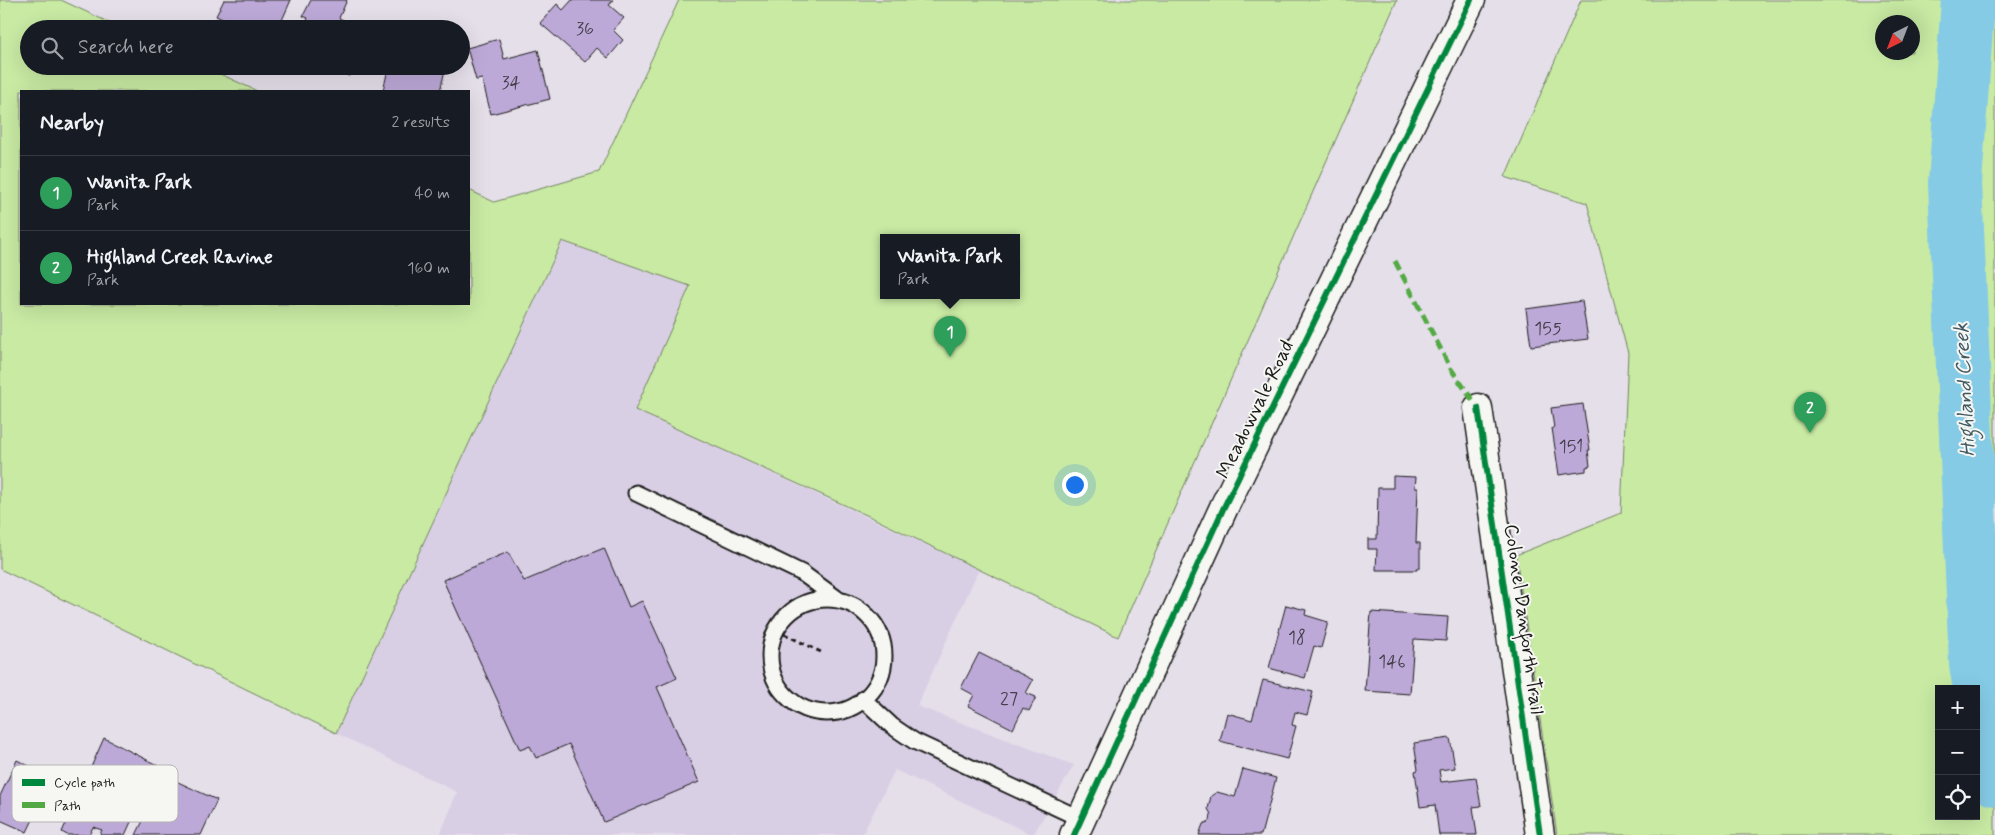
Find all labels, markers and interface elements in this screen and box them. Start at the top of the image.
north arrow [1875,15,1920,60]
house number: 36 [576,17,594,41]
search box [20,20,470,75]
icon: search [38,34,66,62]
text: Search here [78,35,174,60]
house number: 34 [501,71,521,95]
text: Nearby [40,109,104,137]
text: 2 results [392,112,450,133]
text: Wanita Park [87,170,192,195]
text: 1 [52,183,60,204]
text: 40 m [414,183,450,204]
text: Park [87,195,119,216]
popup [880,234,1020,299]
text: Wanita Park [897,244,1003,269]
text: Highland Creek Ravine [87,245,273,270]
text: 2 [52,258,60,279]
text: 160 m [407,258,450,279]
text: Park [897,269,929,290]
text: Park [87,270,119,291]
pin: 1 [934,316,966,357]
house number: 155 [1534,317,1562,341]
water label: Highland Creek [1948,322,1984,458]
street label: Meadowvale Road [1210,336,1301,483]
pin: 2 [1794,392,1826,433]
house number: 151 [1559,435,1583,459]
your location [1062,472,1088,498]
street label: Colonel Danforth Trail [1495,522,1550,716]
house number: 18 [1288,626,1306,650]
house number: 146 [1378,650,1406,674]
map controls [1935,685,1980,820]
button: + [1935,685,1980,730]
house number: 27 [1000,687,1018,711]
button: − [1935,730,1980,775]
legend [12,765,178,822]
text: Cycle path [54,774,115,792]
button: locate [1935,775,1980,820]
text: Path [54,797,81,815]

